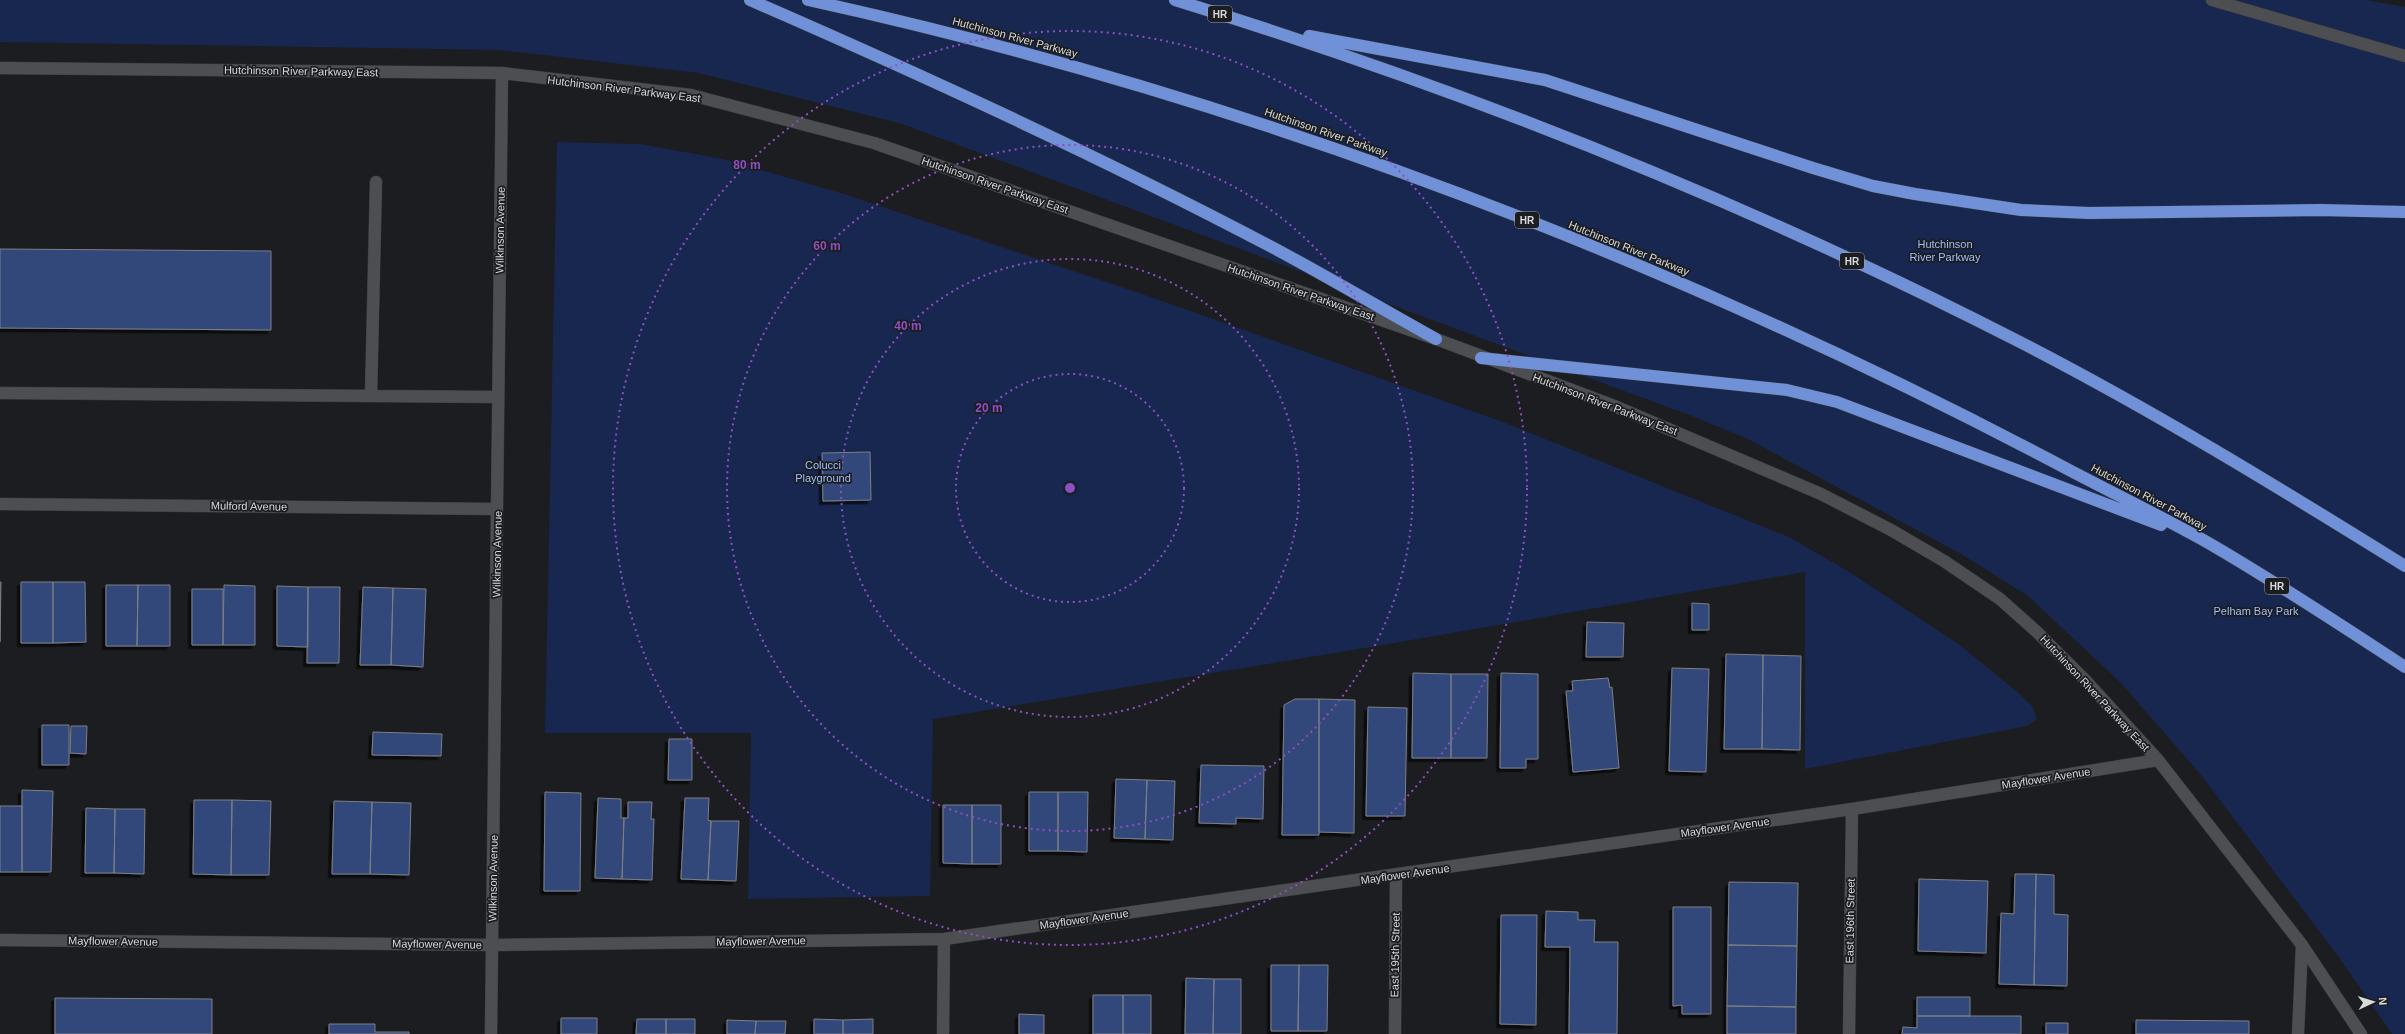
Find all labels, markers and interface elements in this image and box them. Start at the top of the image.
road number: HR [1208,6,1232,22]
street label: Hutchinson River Parkway [951,15,1079,60]
street label: Hutchinson River Parkway East [224,64,378,78]
street label: Hutchinson River Parkway East [547,74,701,104]
street label: Hutchinson River Parkway [1263,105,1389,159]
street label: Hutchinson River Parkway East [920,154,1070,216]
text: 80 m [733,158,761,172]
street label: Wilkinson Avenue [493,187,507,273]
road number: HR [1515,212,1539,228]
street label: Hutchinson River Parkway [1567,218,1692,278]
park label: Hutchinson River Parkway [1910,238,1981,263]
text: 60 m [813,239,841,253]
road number: HR [1840,253,1864,269]
street label: Hutchinson River Parkway East [1226,261,1376,323]
text: 40 m [894,319,922,333]
street label: Hutchinson River Parkway East [1531,371,1679,437]
text: 20 m [975,401,1003,415]
park label: Colucci Playground [795,459,851,484]
street label: Hutchinson River Parkway [2089,461,2209,533]
centre of rings [1063,481,1077,495]
street label: Mulford Avenue [211,499,287,513]
street label: Wilkinson Avenue [490,511,504,597]
road number: HR [2265,578,2289,594]
park label: Pelham Bay Park [2214,605,2299,617]
street label: Hutchinson River Parkway East [2038,633,2152,753]
street label: Mayflower Avenue [2001,765,2091,791]
street label: Mayflower Avenue [1680,815,1770,839]
street label: Wilkinson Avenue [486,835,500,921]
street label: Mayflower Avenue [1360,862,1450,886]
street label: East 196th Street [1843,878,1857,964]
street label: Mayflower Avenue [1039,907,1129,931]
street label: East 195th Street [1388,912,1402,998]
street label: Mayflower Avenue [68,934,158,948]
street label: Mayflower Avenue [716,934,806,948]
street label: Mayflower Avenue [392,937,482,951]
north arrow [2353,982,2393,1022]
text: N [2377,997,2389,1006]

